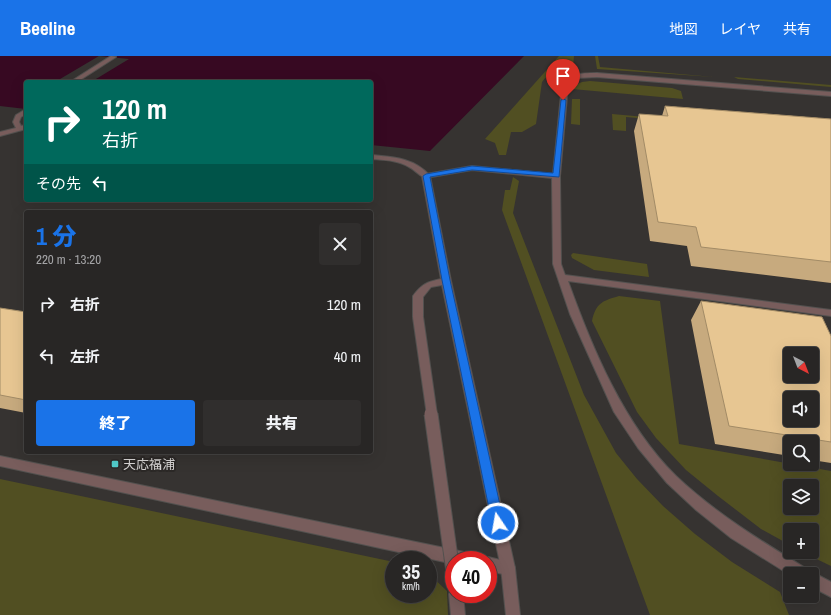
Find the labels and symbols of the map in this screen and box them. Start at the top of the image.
pin [546,59,580,100]
north arrow [783,347,819,383]
place label: 天応福浦 [123,456,175,473]
marker: 天応福浦 [110,459,120,469]
position arrow [477,502,519,544]
speed limit sign: 40 [445,551,497,603]

